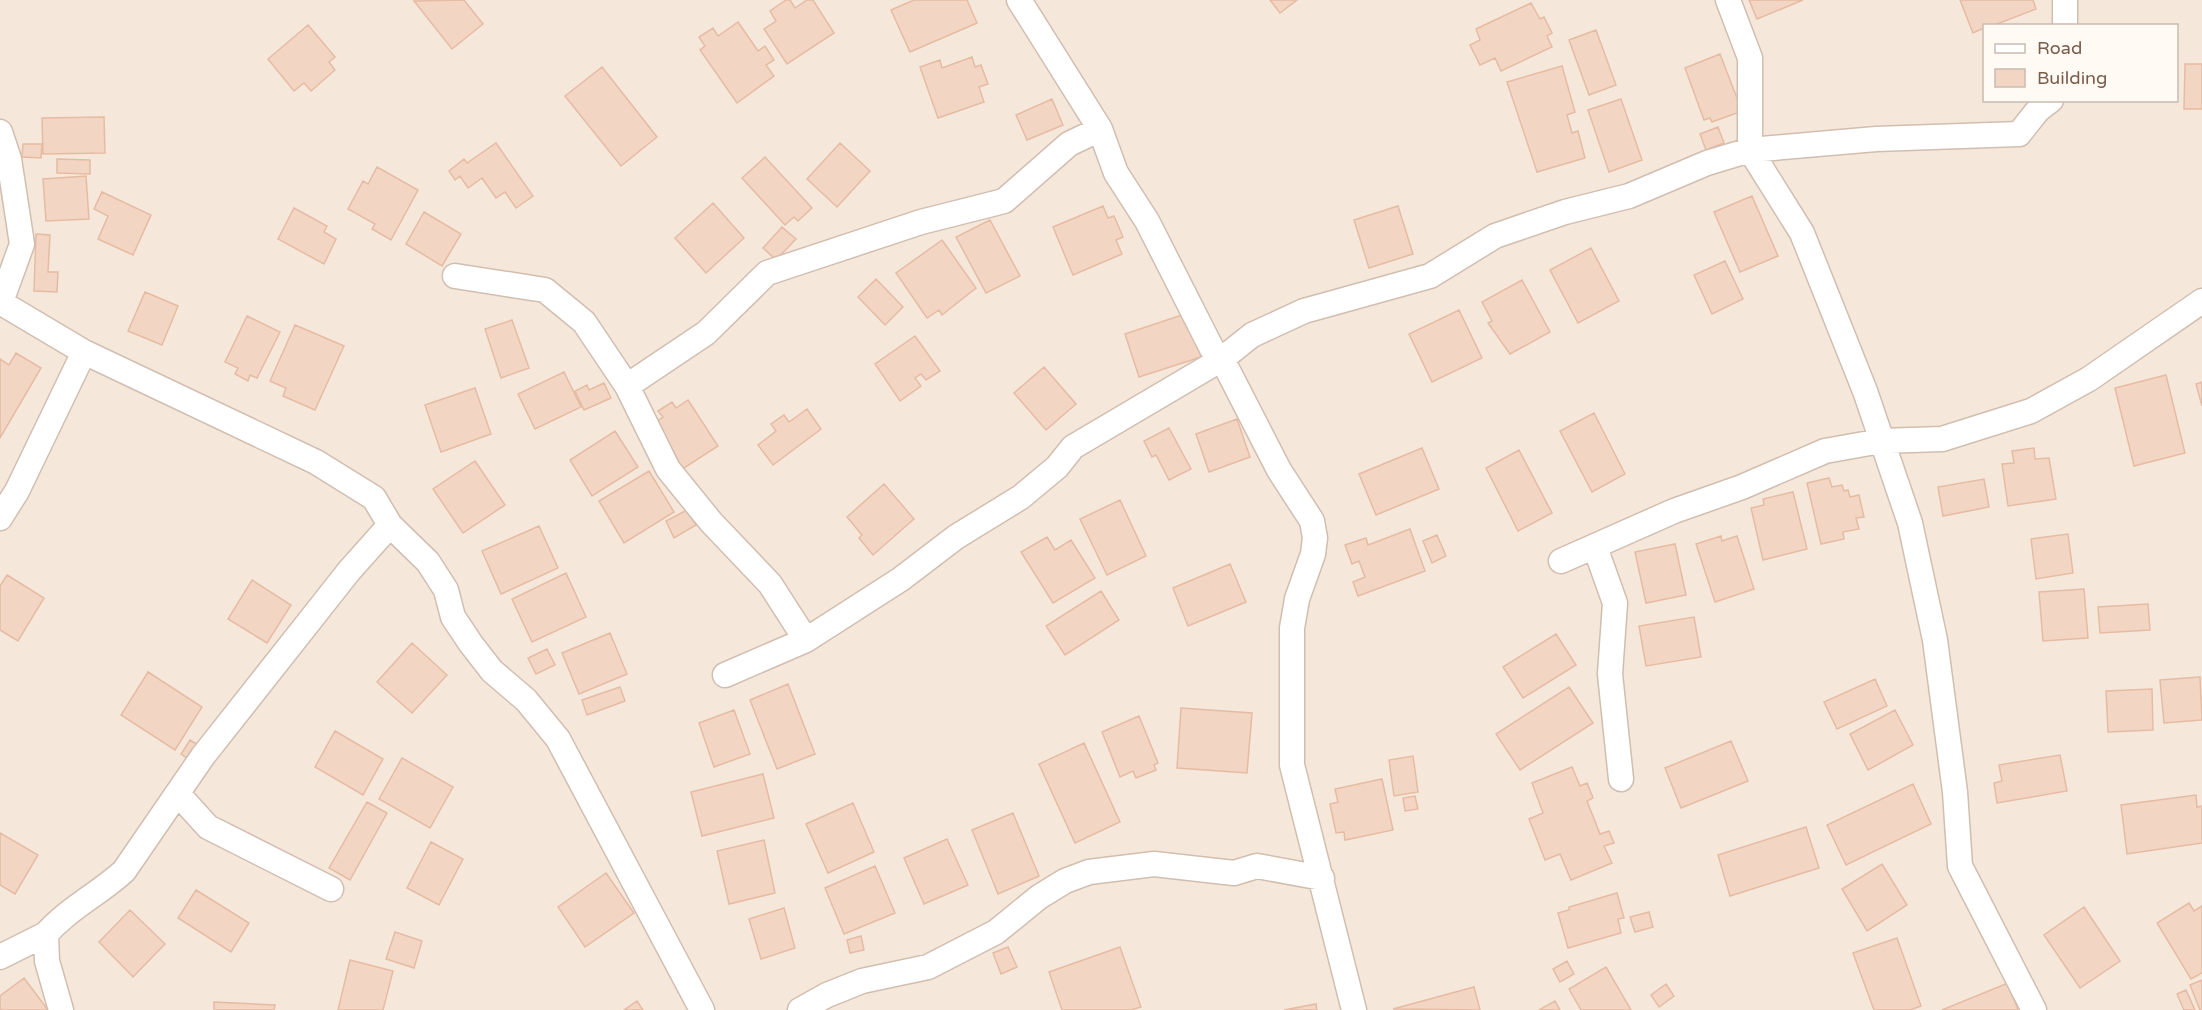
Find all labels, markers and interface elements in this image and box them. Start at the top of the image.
legend [1983,24,2178,102]
text: Road [2037,37,2082,59]
text: Building [2037,67,2107,89]

